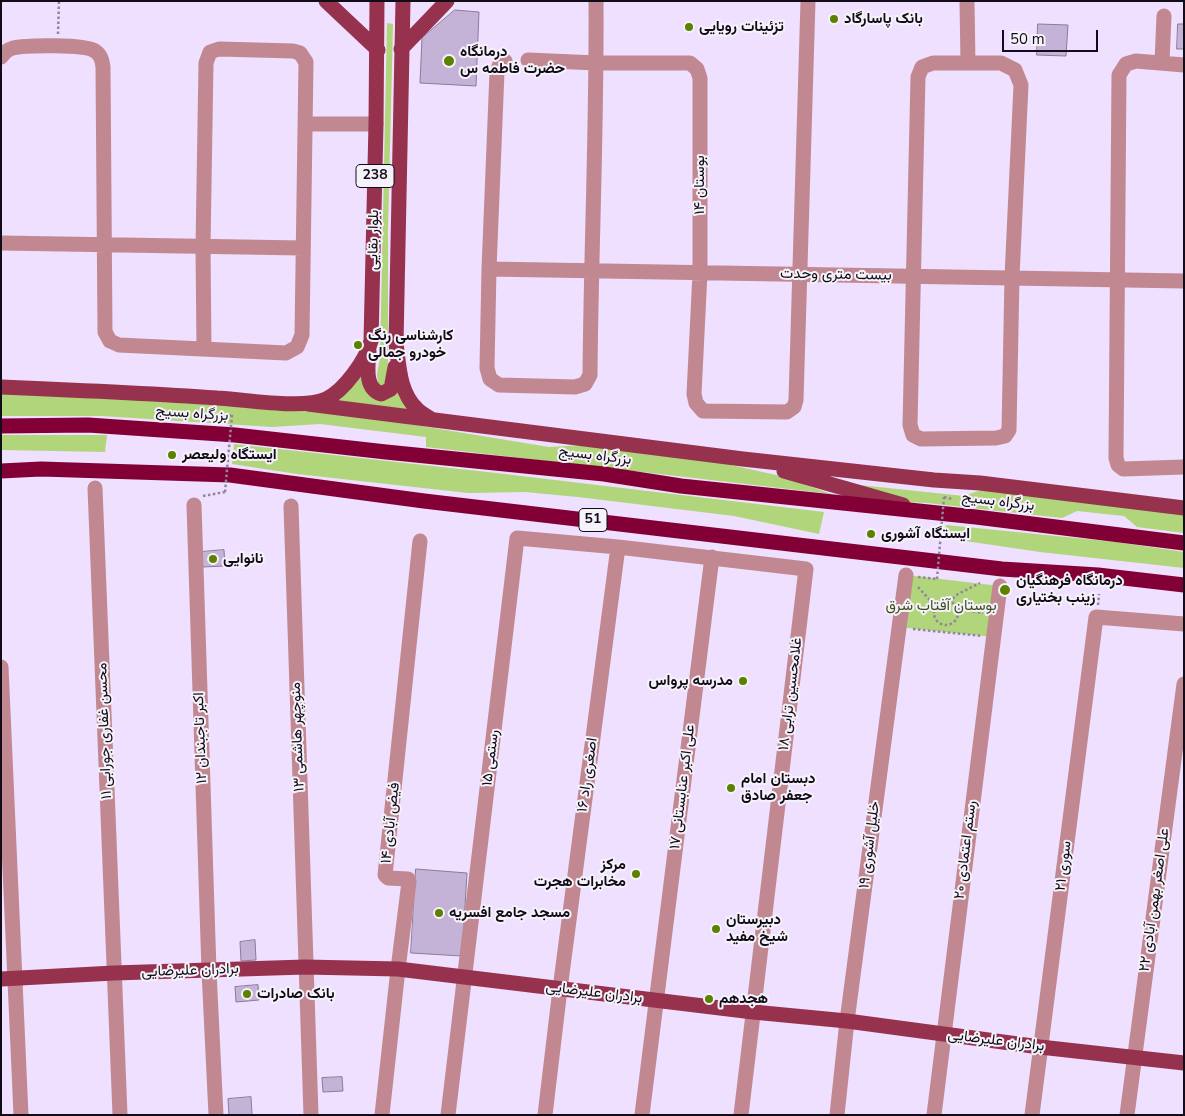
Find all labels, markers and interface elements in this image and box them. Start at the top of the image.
place label: بانک پاسارگاد [844,10,923,28]
marker: بانک پاسارگاد [828,13,840,25]
place label: تزئینات رویایی [699,18,784,36]
scale bar [1005,20,1101,52]
marker: تزئینات رویایی [683,21,695,33]
text: 50 m [1010,29,1045,49]
place label: درمانگاه حضرت فاطمه س [460,43,565,78]
marker: درمانگاه حضرت فاطمه س [442,54,456,68]
street label: بوستان ۱۴ [691,155,709,215]
road number: 238 [356,165,394,188]
street label: بلوار بقایی [364,210,384,270]
street label: بیست متری وحدت [780,265,892,285]
place label: کارشناسی رنگ خودرو جمالی [368,327,453,362]
marker: کارشناسی رنگ خودرو جمالی [352,339,364,351]
street label: بزرگراه بسیج [155,402,229,426]
street label: بزرگراه بسیج [558,443,632,469]
place label: ایستگاه ولیعصر [182,446,277,464]
marker: ایستگاه ولیعصر [166,449,178,461]
street label: بزرگراه بسیج [961,489,1035,515]
road number: 51 [579,508,607,532]
place label: ایستگاه آشوری [881,525,970,543]
marker: ایستگاه آشوری [865,528,877,540]
place label: نانوایی [223,550,263,568]
marker: نانوایی [207,553,219,565]
place label: درمانگاه فرهنگیان زینب بختیاری [1016,572,1123,607]
marker: درمانگاه فرهنگیان زینب بختیاری [998,583,1012,597]
park label: بوستان آفتاب شرق [885,597,997,615]
street label: غلامحسین ترابی ۱۸ [775,636,807,752]
street label: محسن غفاری جورابی ۱۱ [94,662,116,800]
place label: مدرسه پرواس [649,672,733,690]
marker: مدرسه پرواس [737,675,749,687]
street label: منوچهر هاشمی ۱۳ [287,682,309,792]
street label: اکبر تاجبندان ۱۲ [190,692,212,784]
street label: علی اکبر عنابستانی ۱۷ [666,723,700,851]
street label: رستمی ۱۵ [479,729,503,787]
street label: اصغری راد ۱۶ [574,737,602,813]
place label: دبستان امام جعفر صادق [741,770,815,805]
street label: فیض آبادی ۱۴ [378,782,404,864]
marker: دبستان امام جعفر صادق [725,782,737,794]
street label: خلیل آشوری ۱۹ [856,800,884,890]
street label: رستم اعتمادی ۲۰ [951,800,981,900]
street label: علی اصغر بهمن آبادی ۲۲ [1136,827,1174,973]
street label: سوری ۲۱ [1052,840,1076,892]
place label: مرکز مخابرات هجرت [534,856,626,891]
marker: مرکز مخابرات هجرت [630,868,642,880]
place label: مسجد جامع افسریه [449,904,570,922]
marker: مسجد جامع افسریه [433,907,445,919]
place label: دبیرستان شیخ مفید [726,911,788,946]
marker: دبیرستان شیخ مفید [710,923,722,935]
street label: برادران علیرضایی [141,960,239,982]
street label: برادران علیرضایی [544,978,644,1008]
place label: بانک صادرات [257,985,334,1003]
marker: بانک صادرات [241,988,253,1000]
place label: هجدهم [719,990,768,1008]
marker: هجدهم [703,993,715,1005]
street label: برادران علیرضایی [946,1026,1046,1056]

